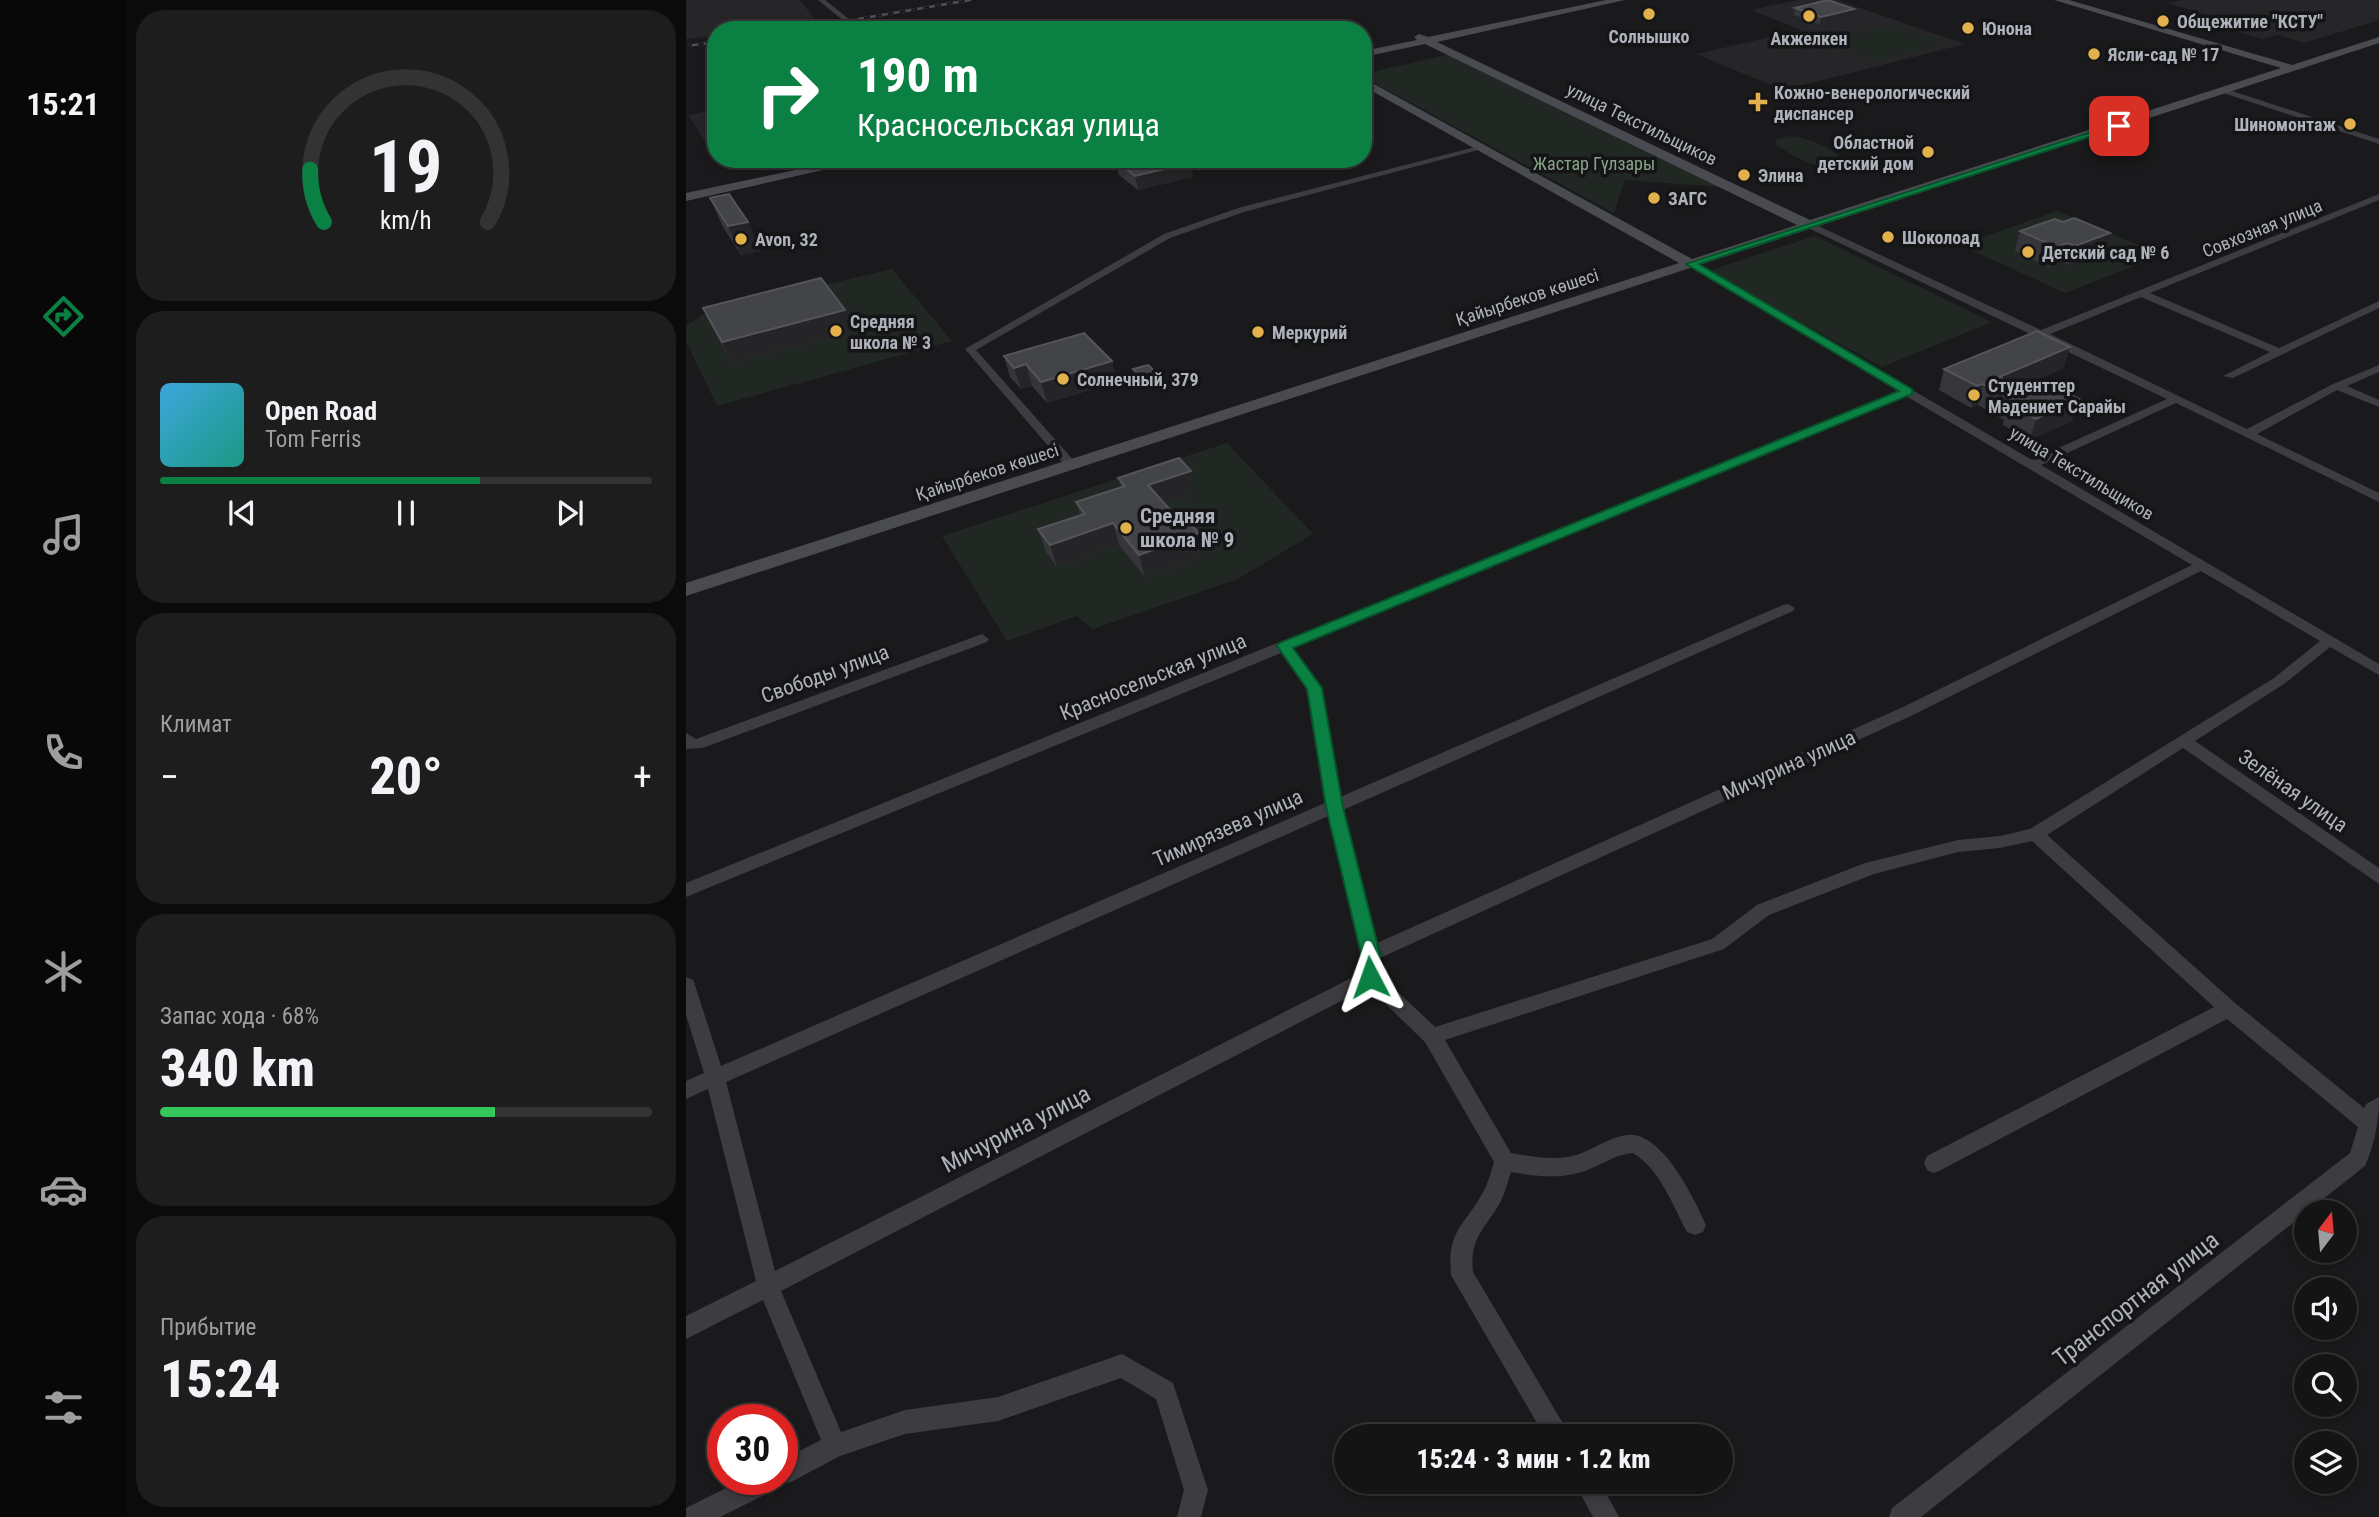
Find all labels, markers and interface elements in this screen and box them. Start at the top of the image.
marker: Солнышко [1641,6,1657,22]
marker: Акжелкен [1801,8,1817,24]
place label: Общежитие "КСТУ" [2177,11,2323,32]
marker: Общежитие "КСТУ" [2155,13,2171,29]
place label: Юнона [1982,18,2032,39]
marker: Юнона [1960,20,1976,36]
place label: Солнышко [1609,26,1689,47]
place label: Акжелкен [1771,28,1847,49]
place label: Ясли-сад № 17 [2107,44,2219,65]
marker: Ясли-сад № 17 [2086,46,2102,62]
text: 190 m [857,47,979,104]
icon: right [742,49,833,140]
street label: улица Текстильщиков [1563,79,1721,169]
place label: Кожно-венерологический диспансер [1774,82,1970,124]
text: 15:21 [26,85,100,123]
marker: Кожно-венерологический диспансер [1748,92,1768,112]
pin [2089,96,2149,156]
text: Красносельская улица [857,106,1160,144]
icon: arrive [2100,107,2138,145]
place label: Шиномонтаж [2234,114,2336,135]
marker: Шиномонтаж [2342,116,2358,132]
text: 19 [369,124,443,210]
place label: Областной детский дом [1817,132,1914,174]
marker: Областной детский дом [1920,144,1936,160]
park label: Жастар Гүлзары [1533,153,1655,174]
place label: Элина [1758,165,1803,186]
marker: Элина [1736,167,1752,183]
place label: ЗАГС [1668,188,1707,209]
marker: ЗАГС [1646,190,1662,206]
street label: Совхозная улица [2199,194,2325,262]
text: km/h [380,206,432,235]
place label: Шоколоад [1902,227,1980,248]
place label: Avon, 32 [755,229,818,250]
marker: Шоколоад [1880,229,1896,245]
marker: Avon, 32 [733,231,749,247]
place label: Детский сад № 6 [2042,242,2169,263]
marker: Детский сад № 6 [2020,244,2036,260]
street label: Қайырбеков көшесі [1453,264,1601,330]
icon: directions [39,292,88,341]
place label: Средняя школа № 3 [850,311,931,353]
place label: Меркурий [1272,322,1347,343]
marker: Средняя школа № 3 [828,323,844,339]
marker: Меркурий [1250,324,1266,340]
place label: Солнечный, 379 [1077,369,1199,390]
marker: Солнечный, 379 [1055,371,1071,387]
place label: Студенттер Мәдениет Сарайы [1988,375,2126,417]
marker: Студенттер Мәдениет Сарайы [1966,387,1982,403]
text: Open Road [265,396,377,426]
street label: улица Текстильщиков [2006,422,2158,524]
text: Tom Ferris [265,426,361,453]
street label: Қайырбеков көшесі [913,439,1061,505]
icon: previous [223,494,261,532]
icon: pause [387,494,425,532]
icon: next [551,494,589,532]
place label: Средняя школа № 9 [1140,504,1234,552]
icon: music [39,510,88,559]
marker: Средняя школа № 9 [1118,520,1134,536]
street label: Красносельская улица [1056,629,1250,725]
street label: Свободы улица [758,640,892,708]
text: Климат [160,711,232,738]
street label: Мичурина улица [1719,725,1859,805]
icon: phone [39,728,88,777]
street label: Зелёная улица [2234,745,2352,837]
text: 20° [369,746,443,807]
text: − [160,755,179,799]
text: + [633,755,652,799]
street label: Тимирязева улица [1150,784,1306,872]
position arrow [1333,940,1407,1014]
icon: climate [39,947,88,996]
text: Запас хода · 68% [160,1003,319,1030]
text: 340 km [160,1038,315,1099]
street label: Мичурина улица [937,1079,1095,1179]
icon: car [39,1165,88,1214]
north arrow [2294,1200,2357,1264]
map controls [2294,1200,2357,1494]
street label: Транспортная улица [2048,1226,2224,1372]
button: sound [2294,1277,2357,1340]
text: Прибытие [160,1314,256,1341]
text: 15:24 [160,1349,280,1410]
button: search [2294,1354,2357,1417]
icon: filters [39,1383,88,1432]
speed limit sign: 30 [707,1404,798,1495]
button: layers [2294,1431,2357,1494]
text: 15:24 · 3 мин · 1.2 km [1417,1444,1650,1474]

